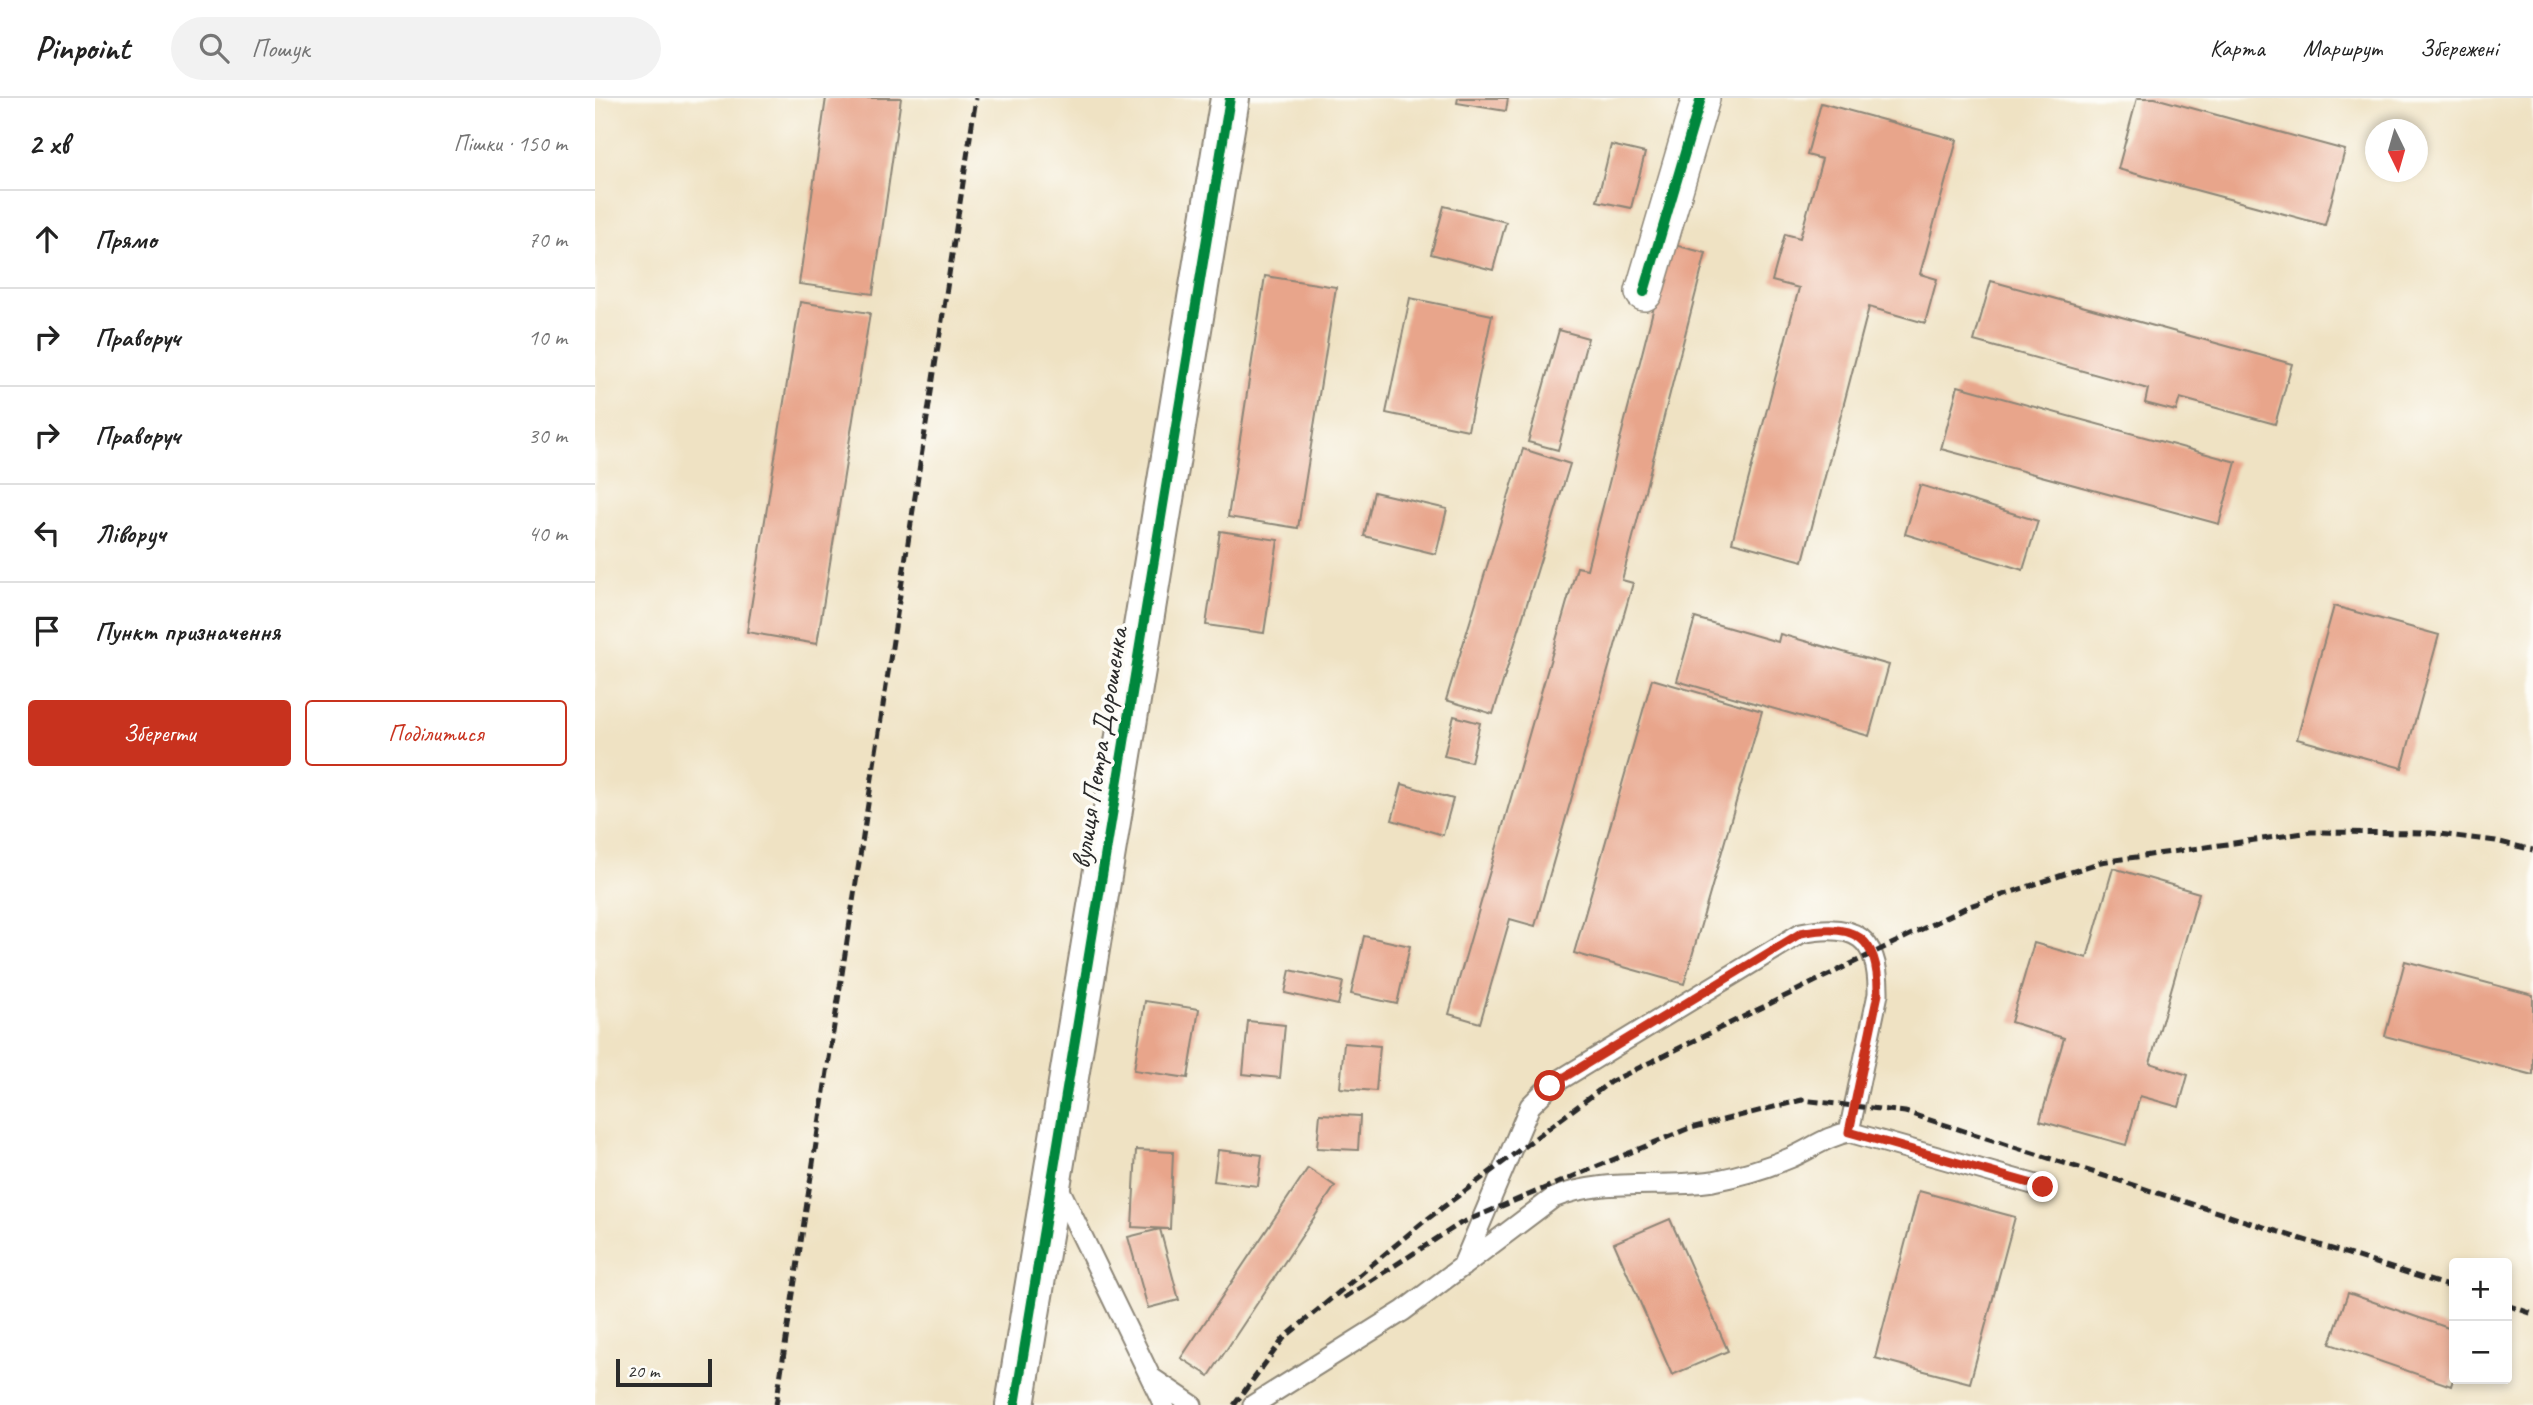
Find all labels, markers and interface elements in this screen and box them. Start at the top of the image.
search box [171,17,661,80]
text: Pinpoint [35,27,129,69]
icon: search [195,29,233,67]
text: Пошук [251,32,309,65]
text: Карта [2210,33,2265,63]
text: Маршрут [2303,33,2382,63]
text: Збережені [2420,33,2498,63]
north arrow [2365,119,2428,182]
text: 2 хв [28,125,69,163]
text: Пішки · 150 m [453,129,567,158]
icon: ahead [28,220,66,258]
text: Прямо [95,223,157,256]
text: 70 m [528,225,567,254]
icon: right [28,318,66,356]
text: Праворуч [95,321,180,354]
text: 10 m [528,323,567,352]
icon: right [28,416,66,454]
text: Праворуч [95,419,180,452]
text: 30 m [528,421,567,450]
icon: left [28,514,66,552]
text: Ліворуч [95,517,166,550]
text: 40 m [528,519,567,548]
icon: arrive [28,612,66,650]
text: Пункт призначення [95,615,280,648]
street label: вулиця Петра Дорошенка [1063,623,1136,871]
button: Зберегти [28,700,291,766]
button: Поділитися [305,700,567,766]
route start [1534,1070,1565,1101]
route end [2027,1171,2058,1202]
map controls [2449,1258,2512,1384]
button: + [2449,1258,2512,1321]
button: − [2449,1321,2512,1384]
scale bar [616,1356,712,1388]
text: 20 m [627,1359,659,1383]

